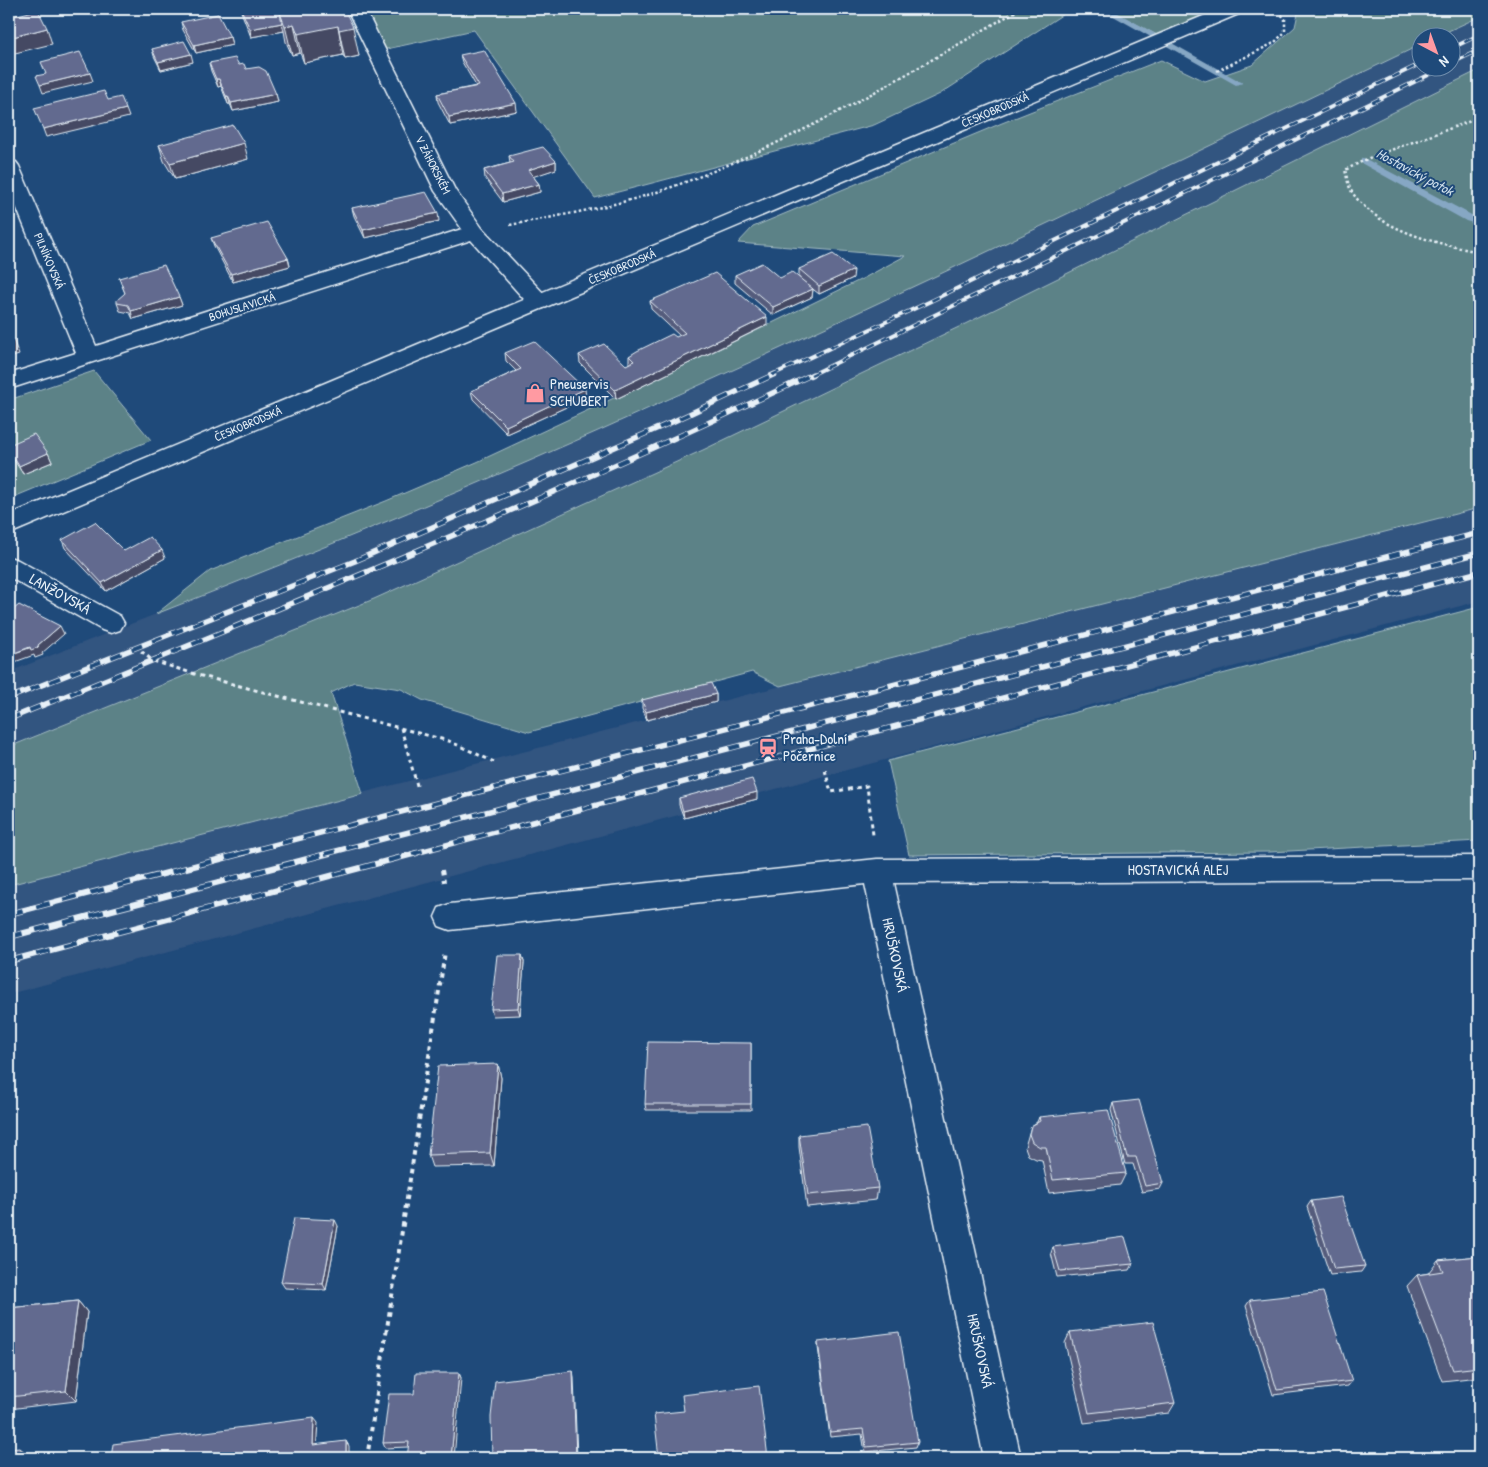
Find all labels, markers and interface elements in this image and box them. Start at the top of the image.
north arrow [1410,28,1460,78]
text: N [1435,53,1454,72]
street label: ČESKOBRODSKÁ [958,88,1031,131]
street label: V ZÁHORSKÉM [411,133,455,197]
water label: Hostavický potok [1373,143,1458,201]
street label: PILNÍKOVSKÁ [30,230,69,292]
street label: ČESKOBRODSKÁ [585,245,658,288]
street label: BOHUSLAVICKÁ [206,288,277,325]
place label: Pneuservis SCHUBERT [550,373,609,411]
shop icon: Pneuservis SCHUBERT [524,382,546,404]
street label: ČESKOBRODSKÁ [211,402,284,445]
street label: LANŽOVSKÁ [26,568,95,619]
place label: Praha-Dolní Počernice [783,728,847,766]
station icon: Praha-Dolní Počernice [757,737,779,759]
street label: HOSTAVICKÁ ALEJ [1128,859,1229,880]
street label: HRUŠKOVSKÁ [877,916,914,995]
street label: HRUŠKOVSKÁ [962,1312,999,1391]

